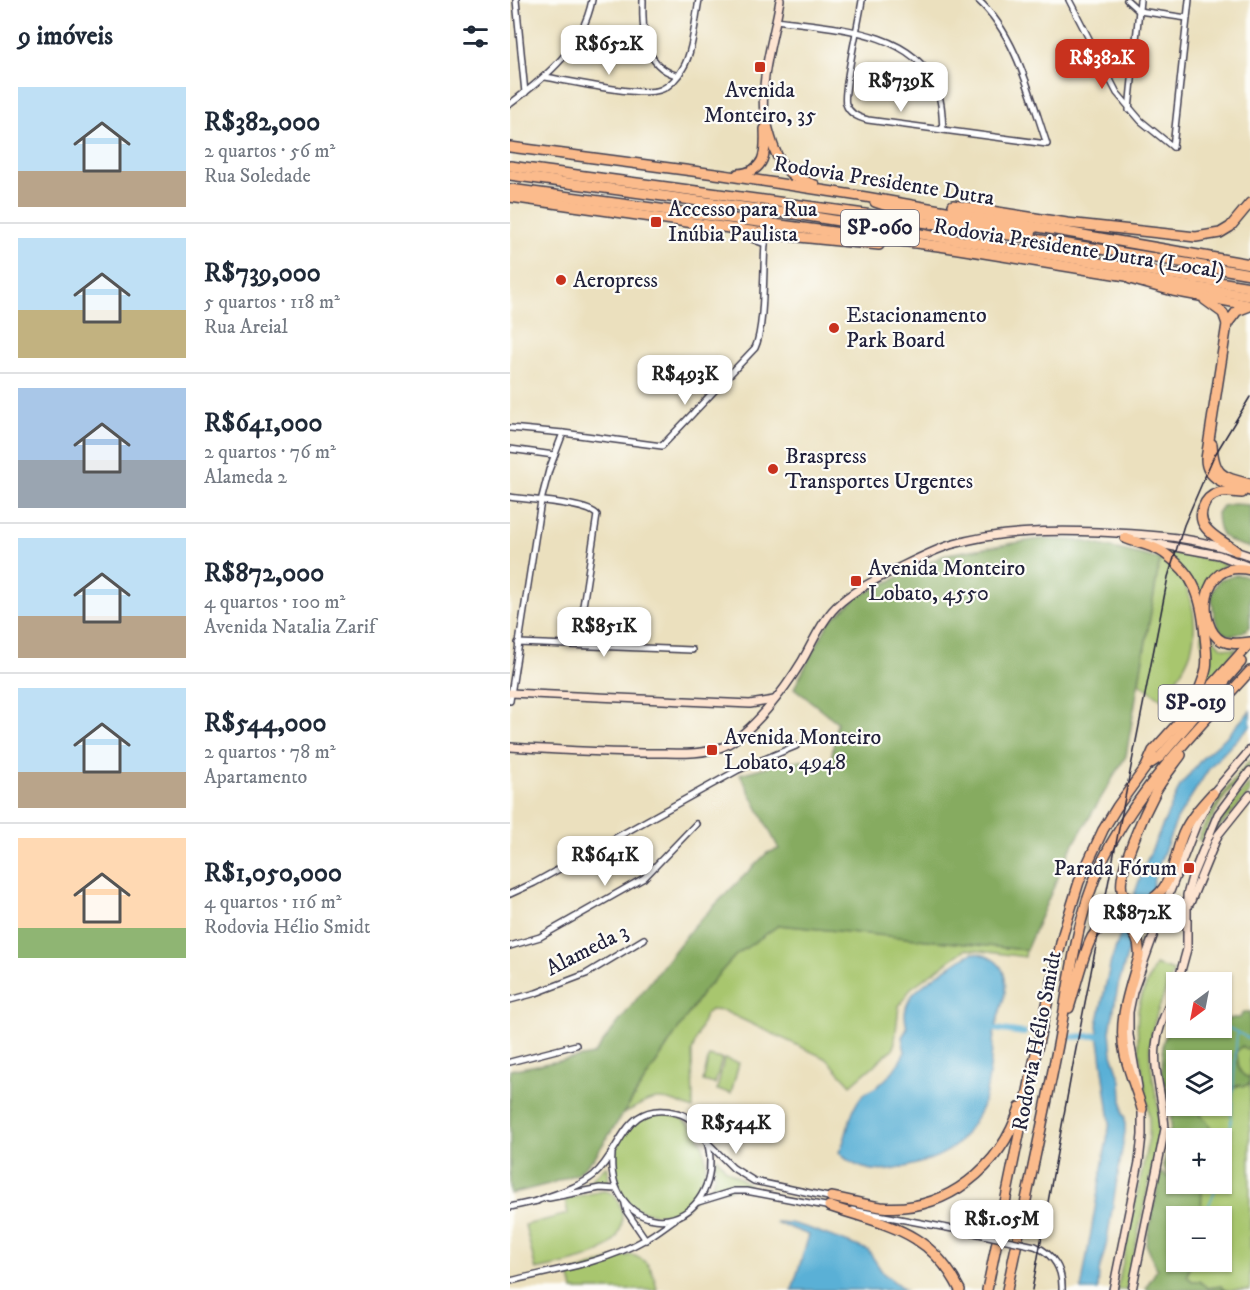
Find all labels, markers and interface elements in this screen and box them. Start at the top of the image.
text: 9 imóveis [18,20,113,53]
icon: filters [459,20,492,53]
pin: R$652K [560,25,658,76]
text: R$652K [575,32,643,57]
pin: R$382K [1053,39,1151,90]
text: R$382K [1069,46,1135,71]
marker: Avenida Monteiro, 35 [753,60,767,74]
pin: R$739K [852,62,950,113]
text: R$739K [868,69,934,94]
place label: Avenida Monteiro, 35 [704,77,816,129]
text: R$382,000 [204,106,320,139]
icon: home [66,111,138,183]
text: 2 quartos · 56 m² [204,139,335,164]
street label: Rodovia Presidente Dutra [772,150,997,212]
text: Rua Soledade [204,164,311,189]
place label: Accesso para Rua Inúbia Paulista [668,196,818,248]
road number: SP-060 [841,210,919,246]
street label: Rodovia Presidente Dutra (Local) [931,213,1227,285]
marker: Accesso para Rua Inúbia Paulista [649,215,663,229]
text: R$739,000 [204,257,321,290]
icon: home [66,262,138,334]
place label: Aeropress [573,267,658,294]
marker: Aeropress [554,273,568,287]
text: 5 quartos · 118 m² [204,290,340,315]
place label: Estacionamento Park Board [846,302,987,354]
text: Rua Areial [204,315,288,340]
marker: Estacionamento Park Board [827,321,841,335]
pin: R$493K [636,355,734,406]
text: R$493K [651,362,719,387]
text: R$641,000 [204,407,323,440]
icon: home [66,412,138,484]
text: 2 quartos · 76 m² [204,440,336,465]
place label: Braspress Transportes Urgentes [785,443,973,495]
marker: Braspress Transportes Urgentes [766,462,780,476]
text: Alameda 2 [204,465,287,490]
place label: Avenida Monteiro Lobato, 4550 [868,555,1025,607]
text: R$872,000 [204,557,324,590]
icon: home [66,562,138,634]
marker: Avenida Monteiro Lobato, 4550 [849,574,863,588]
text: 4 quartos · 100 m² [204,590,345,615]
pin: R$851K [555,607,653,658]
text: R$851K [571,614,637,639]
text: Avenida Natalia Zarif [204,615,375,640]
road number: SP-019 [1158,685,1234,721]
text: R$544,000 [204,707,327,740]
icon: home [66,712,138,784]
place label: Avenida Monteiro Lobato, 4948 [724,724,881,776]
text: 2 quartos · 78 m² [204,740,336,765]
marker: Avenida Monteiro Lobato, 4948 [705,743,719,757]
text: Apartamento [204,765,307,790]
pin: R$641K [556,836,654,887]
text: R$641K [571,843,639,868]
place label: Parada Fórum [1054,855,1177,882]
text: R$1,050,000 [204,857,342,890]
marker: Parada Fórum [1182,861,1196,875]
icon: home [66,862,138,934]
text: 4 quartos · 116 m² [204,890,342,915]
pin: R$872K [1088,894,1186,945]
text: R$872K [1103,901,1171,926]
text: Rodovia Hélio Smidt [204,915,370,940]
street label: Alameda 3 [541,918,633,982]
street label: Rodovia Hélio Smidt [1006,949,1068,1133]
north arrow [1166,972,1232,1038]
map controls [1166,972,1232,1272]
button: layers [1166,1050,1232,1116]
pin: R$544K [687,1104,785,1155]
text: R$544K [701,1111,771,1136]
button: + [1166,1128,1232,1194]
pin: R$1.05M [947,1200,1057,1251]
button: − [1166,1206,1232,1272]
text: R$1.05M [964,1207,1040,1232]

